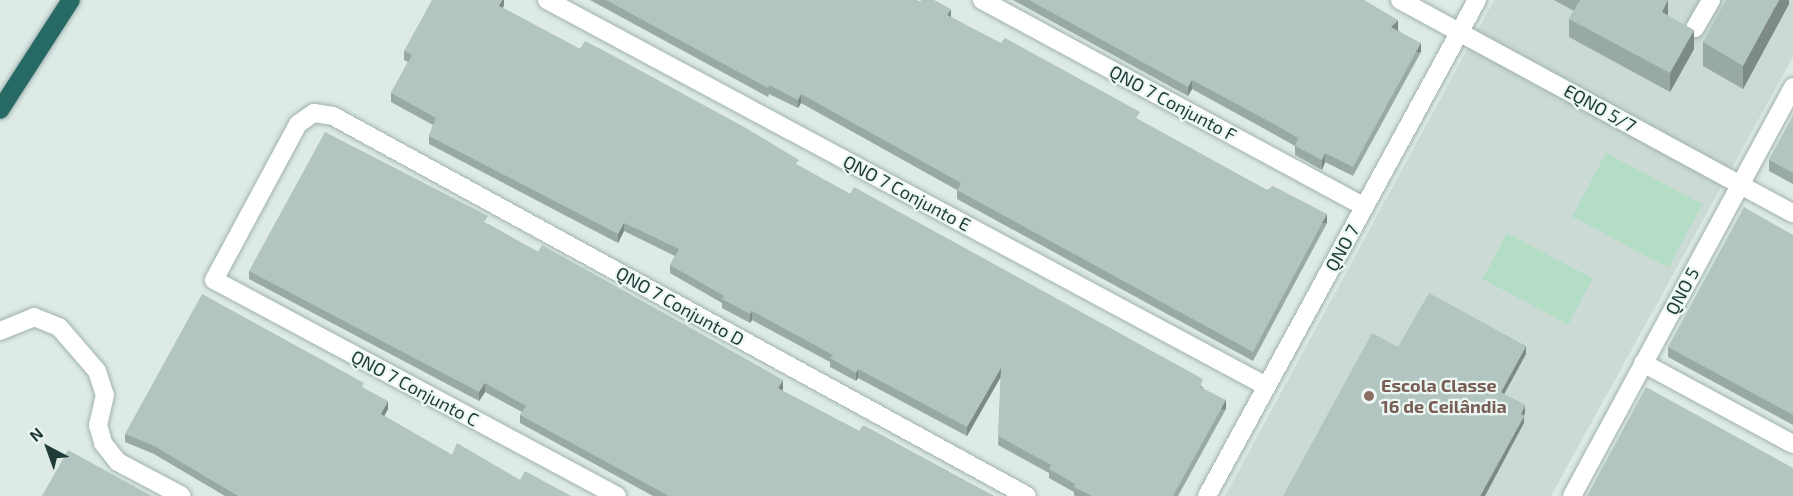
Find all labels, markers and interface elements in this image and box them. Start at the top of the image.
street label: QNO 7 Conjunto F [1106,60,1240,146]
street label: EQNO 5/7 [1560,79,1640,137]
street label: QNO 7 Conjunto E [840,150,974,236]
street label: QNO 7 [1320,221,1364,275]
street label: QNO 7 Conjunto D [612,262,748,350]
street label: QNO 5 [1661,264,1703,318]
street label: QNO 7 Conjunto C [347,345,483,431]
place label: Escola Classe 16 de Ceilândia [1381,375,1507,418]
marker: Escola Classe 16 de Ceilândia [1362,389,1376,403]
north arrow [18,418,78,478]
text: N [25,423,46,445]

